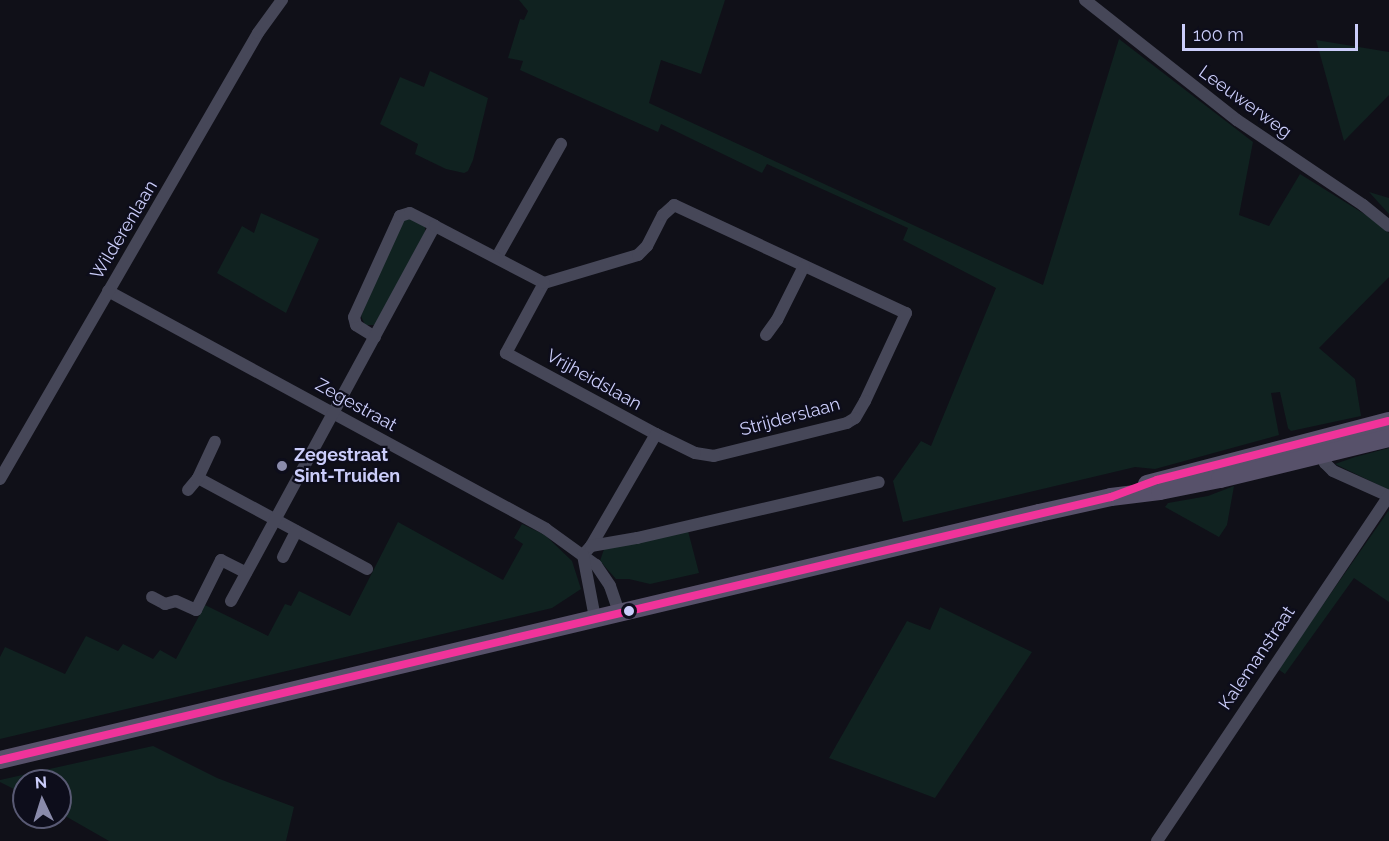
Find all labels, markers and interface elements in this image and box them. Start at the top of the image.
scale bar [1185,12,1360,50]
text: 100 m [1193,24,1244,45]
street label: Leeuwerweg [1194,61,1296,143]
street label: Wilderenlaan [86,177,162,283]
street label: Vrijheidslaan [543,345,645,415]
street label: Zegestraat [311,374,401,436]
street label: Strijderslaan [738,393,842,441]
place label: Zegestraat Sint-Truiden [294,445,400,488]
marker: Zegestraat Sint-Truiden [275,459,289,473]
street label: Kalemanstraat [1214,602,1300,714]
unlabelled marker [623,605,635,617]
north arrow [12,769,72,829]
text: N [34,773,48,792]

